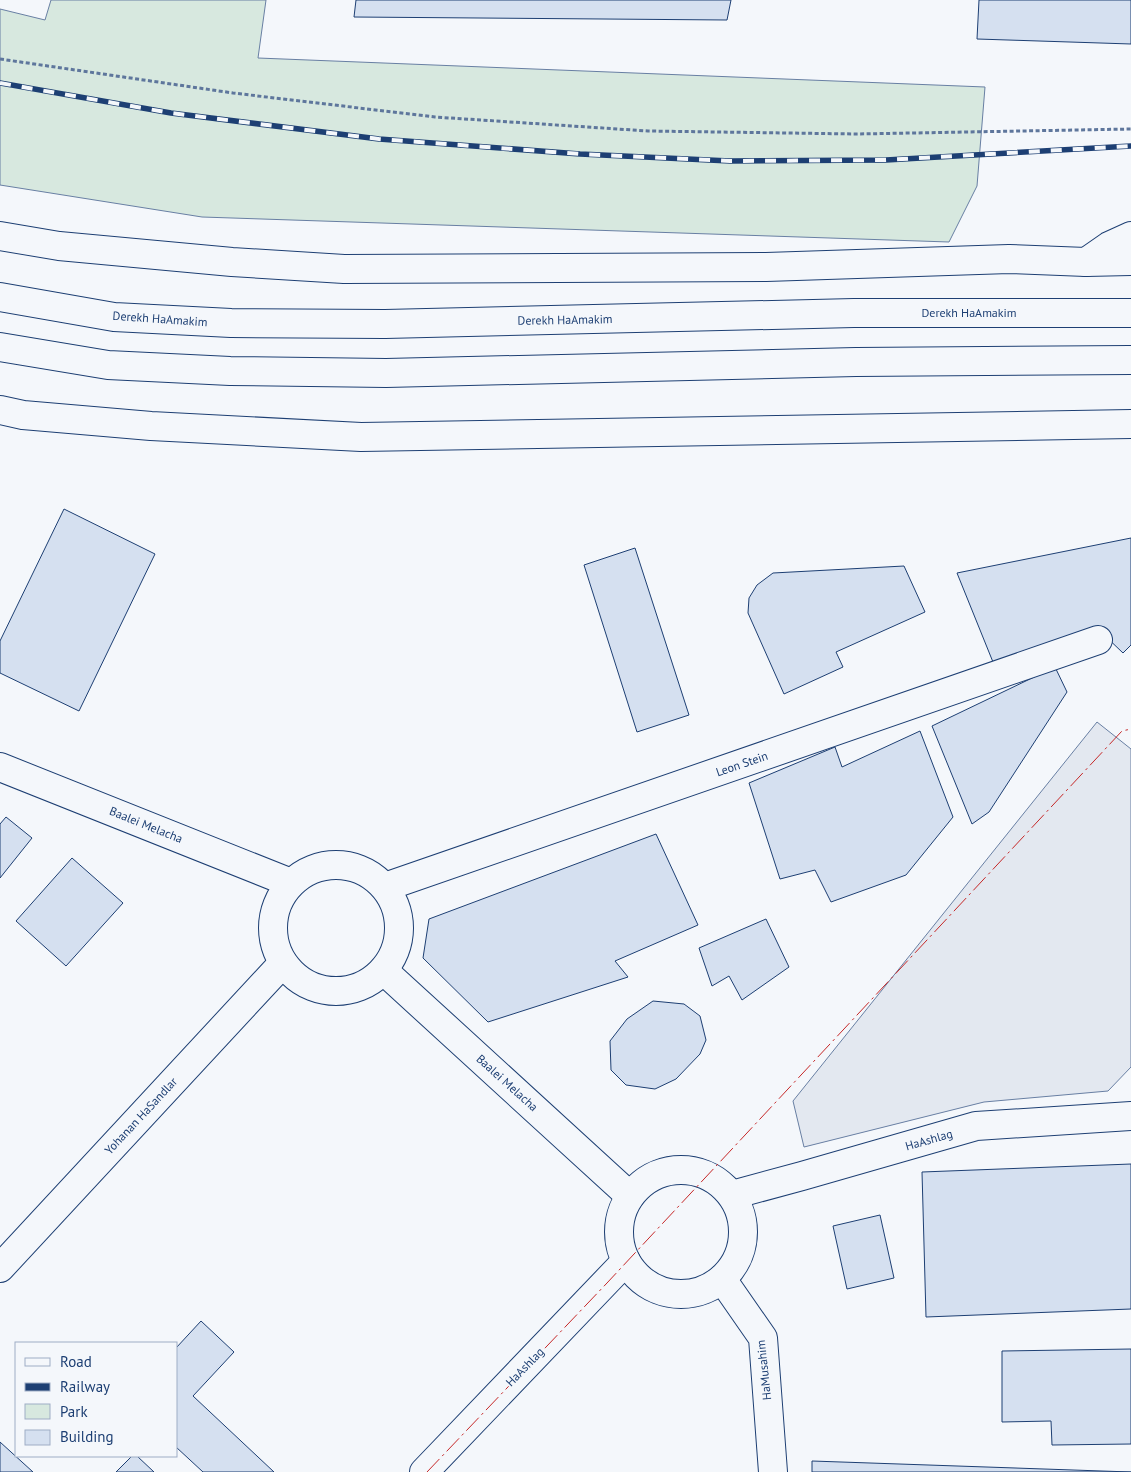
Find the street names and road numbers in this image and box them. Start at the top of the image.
street label: Derekh HaAmakim [921,305,1017,320]
street label: Derekh HaAmakim [112,308,208,329]
street label: Derekh HaAmakim [517,311,613,328]
street label: Leon Stein [714,748,770,779]
street label: Baalei Melacha [107,803,185,846]
street label: Baalei Melacha [473,1051,541,1114]
street label: Yohanan HaSandlar [101,1074,180,1157]
street label: HaAshlag [903,1126,954,1153]
street label: HaMusahim [753,1339,774,1401]
street label: HaAshlag [502,1344,547,1389]

